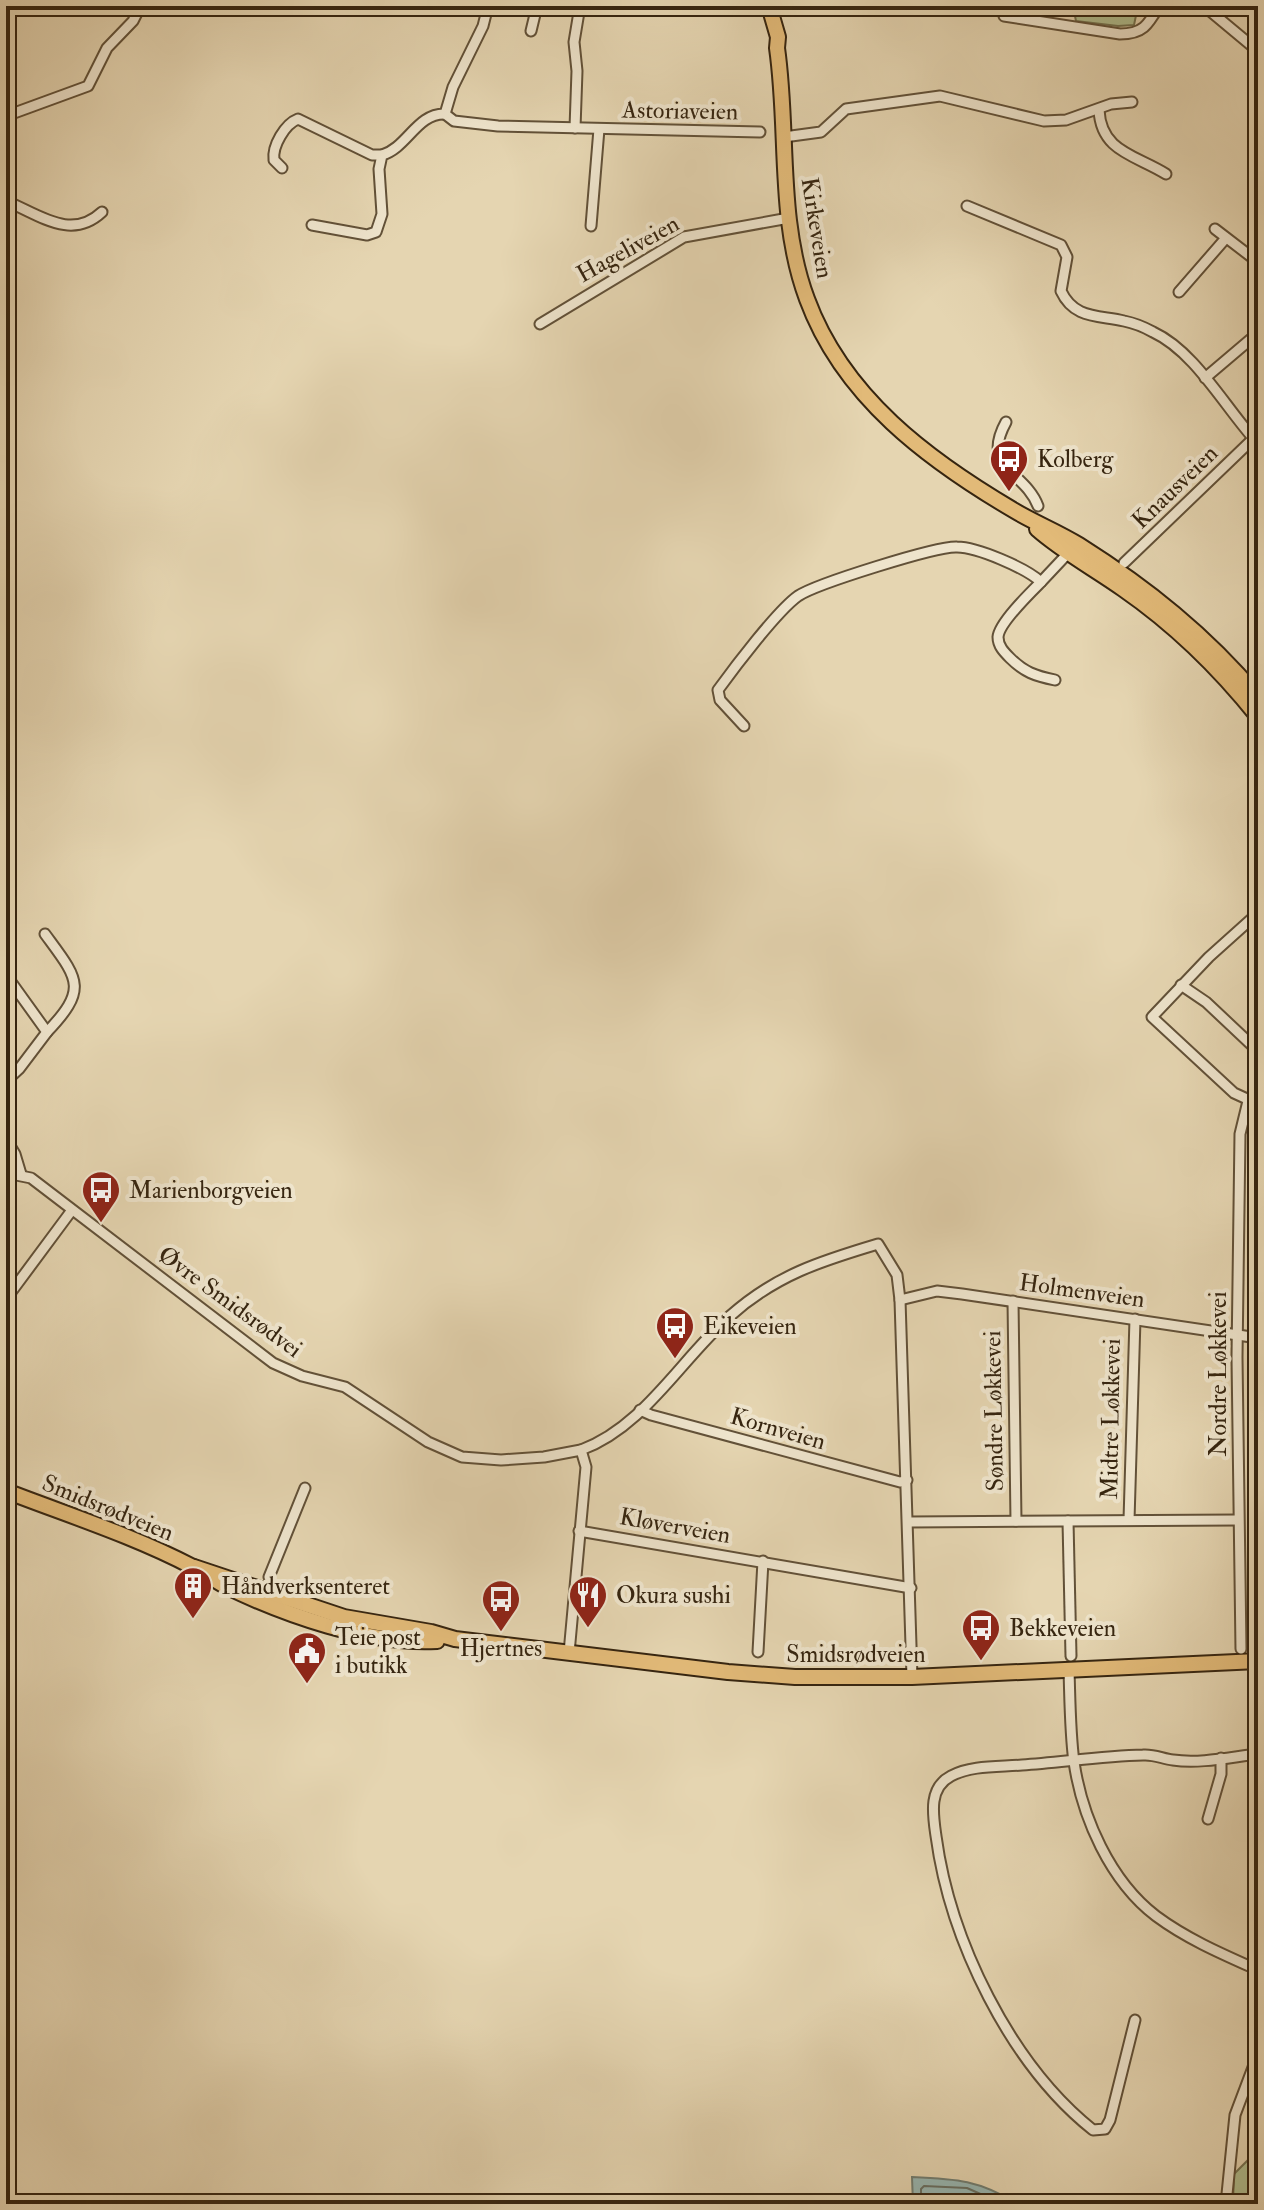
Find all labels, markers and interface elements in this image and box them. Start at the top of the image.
street label: Astoriaveien [621,94,738,128]
street label: Kirkeveien [794,175,840,281]
street label: Hageliveien [571,208,685,290]
bus stop icon: Kolberg [988,438,1030,493]
street label: Knausveien [1125,438,1225,536]
place label: Kolberg [1037,444,1114,475]
bus stop icon: Marienborgveien [80,1169,122,1224]
place label: Marienborgveien [129,1175,293,1206]
street label: Øvre Smidsrødvei [152,1239,308,1365]
street label: Holmenveien [1017,1267,1147,1315]
street label: Nordre Løkkevei [1203,1291,1234,1457]
bus stop icon: Eikeveien [654,1305,696,1360]
place label: Eikeveien [703,1311,797,1342]
street label: Søndre Løkkevei [977,1330,1011,1492]
street label: Midtre Løkkevei [1094,1338,1128,1500]
street label: Kornveien [727,1401,829,1457]
street label: Smidsrødveien [38,1468,178,1548]
street label: Kløverveien [617,1501,733,1551]
building icon: Håndverksenteret [172,1565,214,1620]
place label: Håndverksenteret [221,1571,390,1602]
restaurant icon: Okura sushi [567,1574,609,1629]
bus stop icon: Hjertnes [480,1578,522,1633]
place label: Okura sushi [616,1580,731,1611]
bus stop icon: Bekkeveien [960,1607,1002,1662]
place label: Bekkeveien [1009,1613,1116,1644]
place label: Teie post i butikk [335,1622,421,1681]
public building icon: Teie post i butikk [286,1630,328,1685]
place label: Hjertnes [460,1633,542,1664]
street label: Smidsrødveien [786,1639,926,1670]

